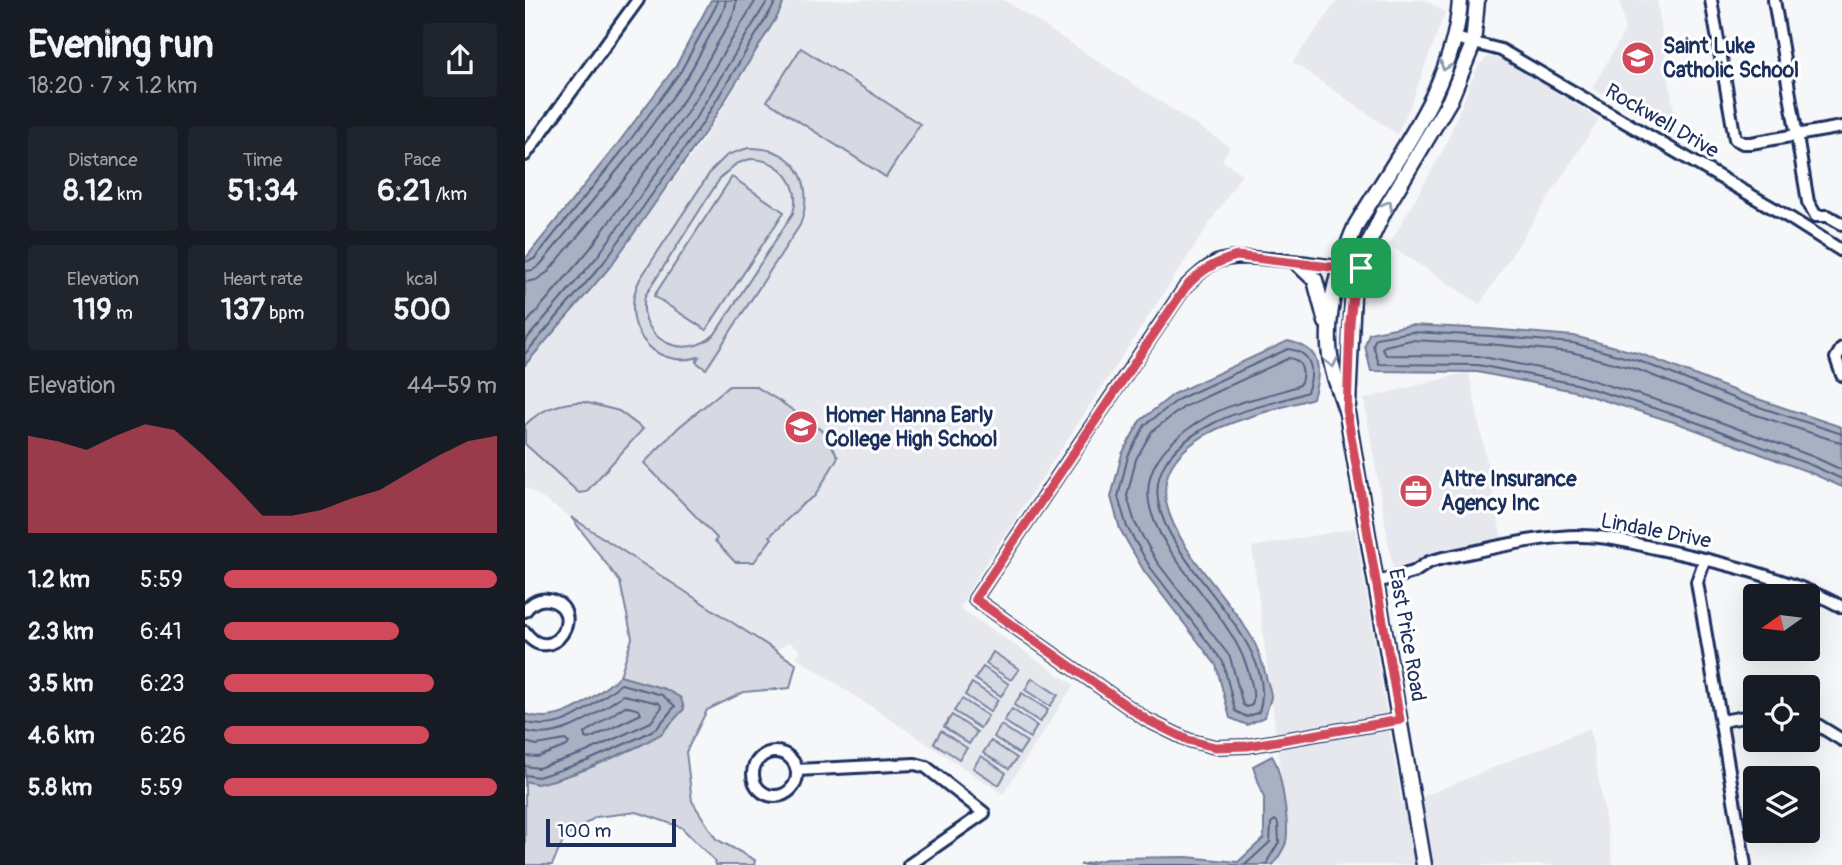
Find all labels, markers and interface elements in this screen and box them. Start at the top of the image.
text: Evening run [28,21,214,69]
button: share [423,23,497,97]
place label: Saint Luke Catholic School [1663,33,1799,84]
school or university icon: Saint Luke Catholic School [1619,39,1657,77]
one-way arrow [1440,60,1454,72]
text: 18:20 · 7 × 1.2 km [28,71,197,100]
street label: Rockwell Drive [1600,78,1724,165]
text: Distance [68,148,138,172]
text: Time [243,148,282,172]
text: Pace [403,148,441,172]
text: 8.12 [63,172,113,209]
text: 51:34 [227,172,298,209]
text: 6:21 [377,172,431,209]
text: km [113,182,142,206]
text: /km [431,182,467,206]
one-way arrow [1380,200,1393,213]
pin [1331,238,1391,298]
icon: arrive [1342,249,1380,287]
text: Elevation [67,267,139,291]
text: Heart rate [222,267,303,291]
text: kcal [407,267,438,291]
text: 119 [73,291,112,328]
text: 137 [221,291,265,328]
text: 500 [394,291,451,328]
text: m [112,301,133,325]
text: bpm [265,301,304,325]
one-way arrow [1324,357,1339,369]
text: Elevation [28,371,116,400]
text: 44–59 m [407,371,497,400]
place label: Homer Hanna Early College High School [825,402,998,453]
school or university icon: Homer Hanna Early College High School [782,408,820,446]
place label: Altre Insurance Agency Inc [1441,466,1577,517]
office icon: Altre Insurance Agency Inc [1397,472,1435,510]
street label: Lindale Drive [1598,507,1714,555]
text: 1.2 km [28,565,90,594]
text: 5:59 [140,565,183,594]
street label: East Price Road [1382,566,1432,704]
north arrow [1743,584,1820,662]
map controls [1743,584,1820,843]
text: 2.3 km [28,617,94,646]
text: 6:41 [140,617,182,646]
text: 3.5 km [28,669,93,698]
text: 6:23 [140,669,185,698]
button: locate [1743,675,1820,752]
text: 4.6 km [28,721,95,750]
text: 6:26 [140,721,186,750]
button: layers [1743,766,1820,843]
text: 5.8 km [28,773,92,802]
text: 5:59 [140,773,183,802]
scale bar [546,816,675,848]
text: 100 m [557,819,611,843]

